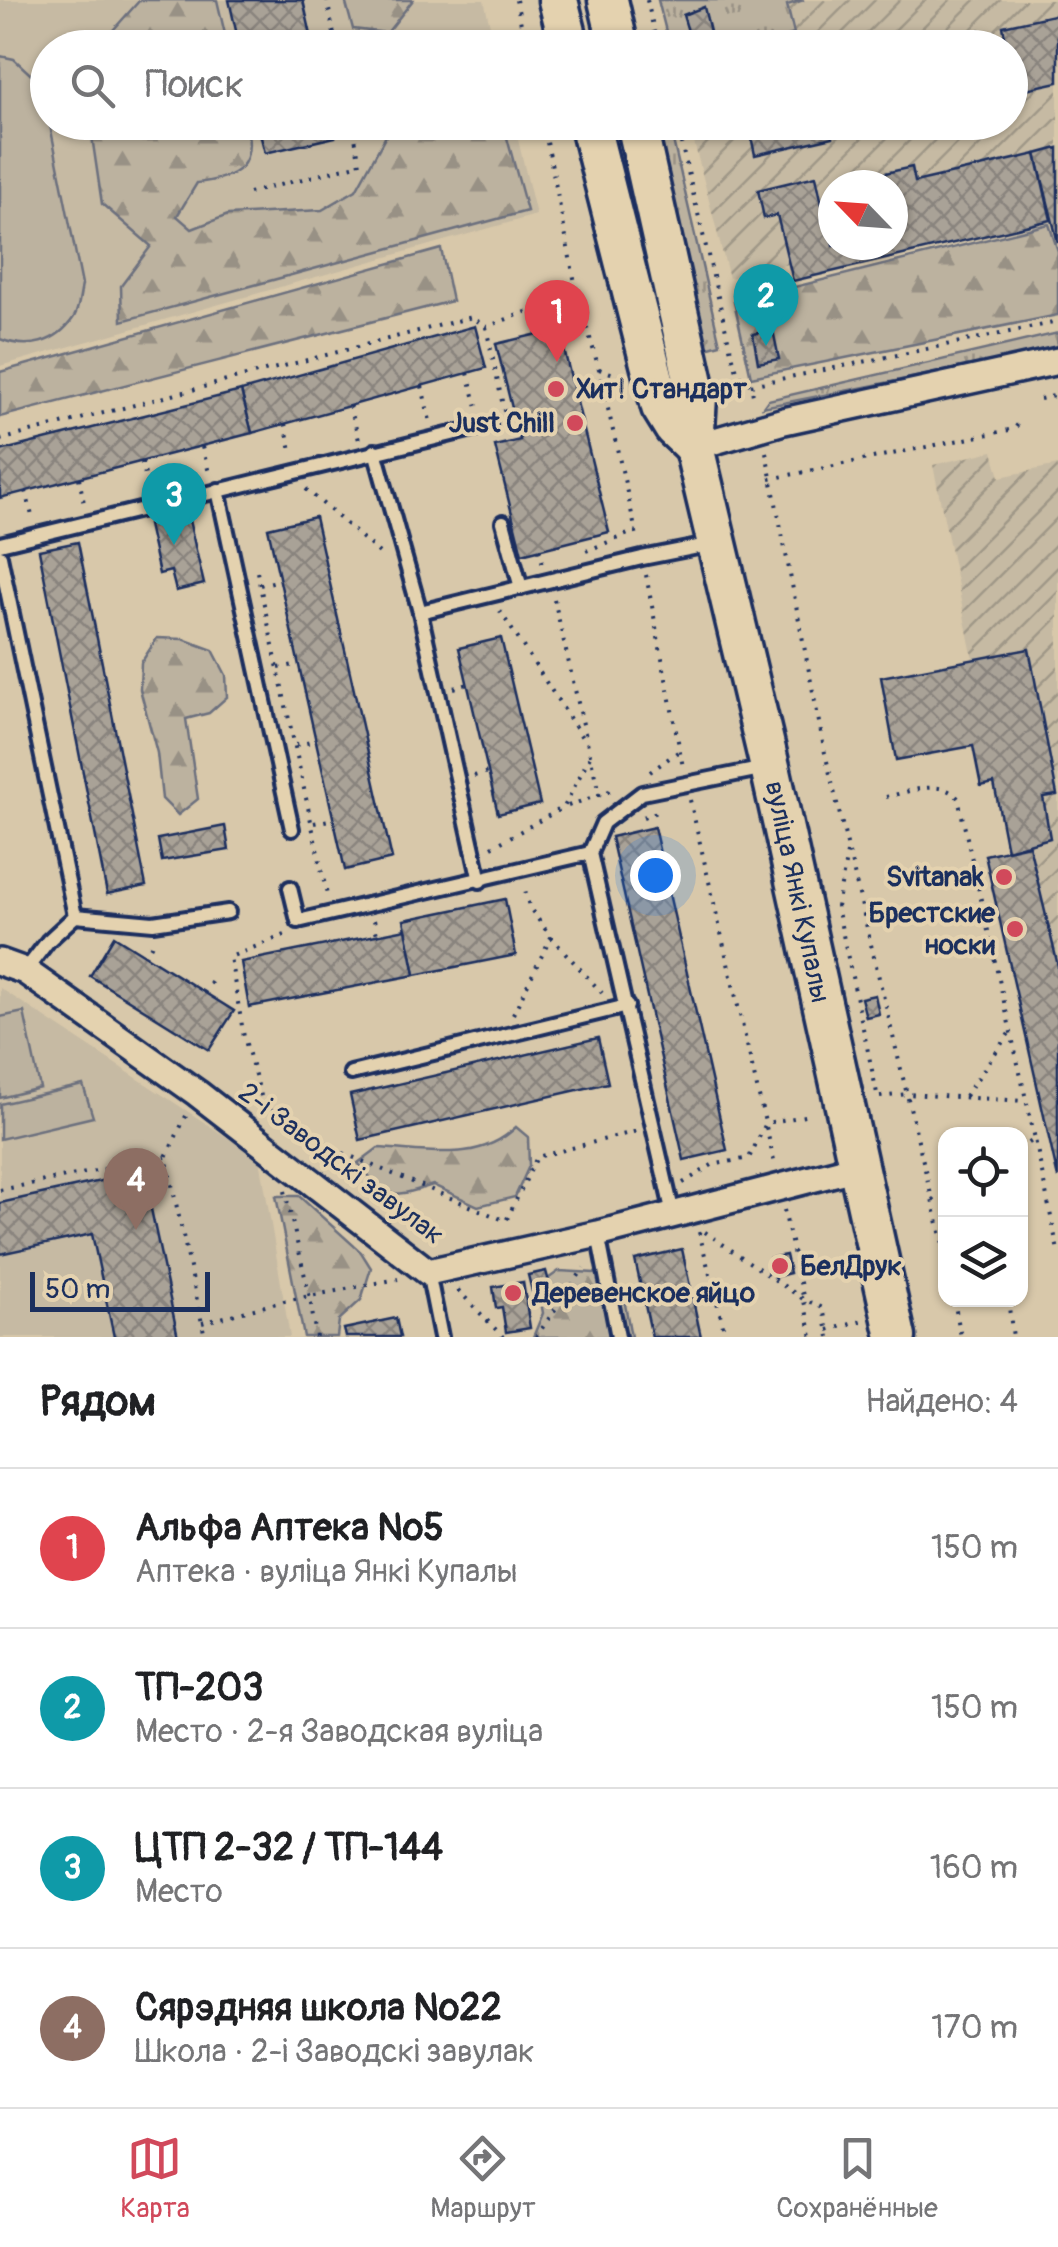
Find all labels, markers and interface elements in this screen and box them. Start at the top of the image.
search box [30,30,1028,140]
icon: search [65,58,120,113]
text: Поиск [145,61,244,109]
north arrow [818,170,908,260]
pin: 2 [734,264,798,346]
pin: 1 [524,280,590,362]
place label: Хит! Стандарт [576,372,748,407]
marker: Хит! Стандарт [545,378,567,400]
place label: Just Chill [449,406,555,441]
marker: Just Chill [564,412,586,434]
pin: 3 [142,462,206,545]
street label: вуліца Янкі Купалы [756,778,838,1006]
your location [630,850,681,901]
place label: Svitanak [886,860,984,895]
marker: Svitanak [993,866,1015,888]
place label: Брестские носки [869,896,996,963]
marker: Брестские носки [1004,918,1026,940]
street label: 2-і Заводскі завулак [231,1075,451,1253]
map controls [938,1127,1028,1307]
button: locate [938,1127,1028,1217]
pin: 4 [104,1148,168,1230]
button: layers [938,1217,1028,1307]
place label: БелДрук [800,1249,902,1284]
marker: БелДрук [769,1255,791,1277]
scale bar [30,1267,210,1312]
text: 50 m [45,1272,110,1307]
place label: Деревенское яйцо [531,1276,755,1311]
marker: Деревенское яйцо [502,1282,524,1304]
text: Рядом [40,1376,156,1428]
text: Найдено: 4 [865,1382,1018,1422]
text: Альфа Аптека №5 [135,1504,444,1552]
text: 1 [66,1528,79,1568]
text: 150 m [931,1528,1018,1568]
text: Аптека · вуліца Янкі Купалы [135,1552,518,1592]
text: ТП-203 [135,1664,263,1712]
text: 2 [64,1688,81,1728]
text: 150 m [931,1688,1018,1728]
text: Место · 2-я Заводская вуліца [135,1712,543,1752]
text: ЦТП 2-32 / ТП-144 [135,1824,443,1872]
text: 3 [64,1848,81,1888]
text: 160 m [930,1848,1018,1888]
text: Место [135,1872,223,1912]
text: Сярэдняя школа №22 [135,1984,502,2032]
text: 4 [63,2008,82,2048]
text: 170 m [931,2008,1018,2048]
text: Школа · 2-і Заводскі завулак [135,2032,535,2072]
tab: Карта [120,2131,190,2226]
tab: Маршрут [430,2131,536,2226]
tab: Сохранённые [776,2131,938,2226]

